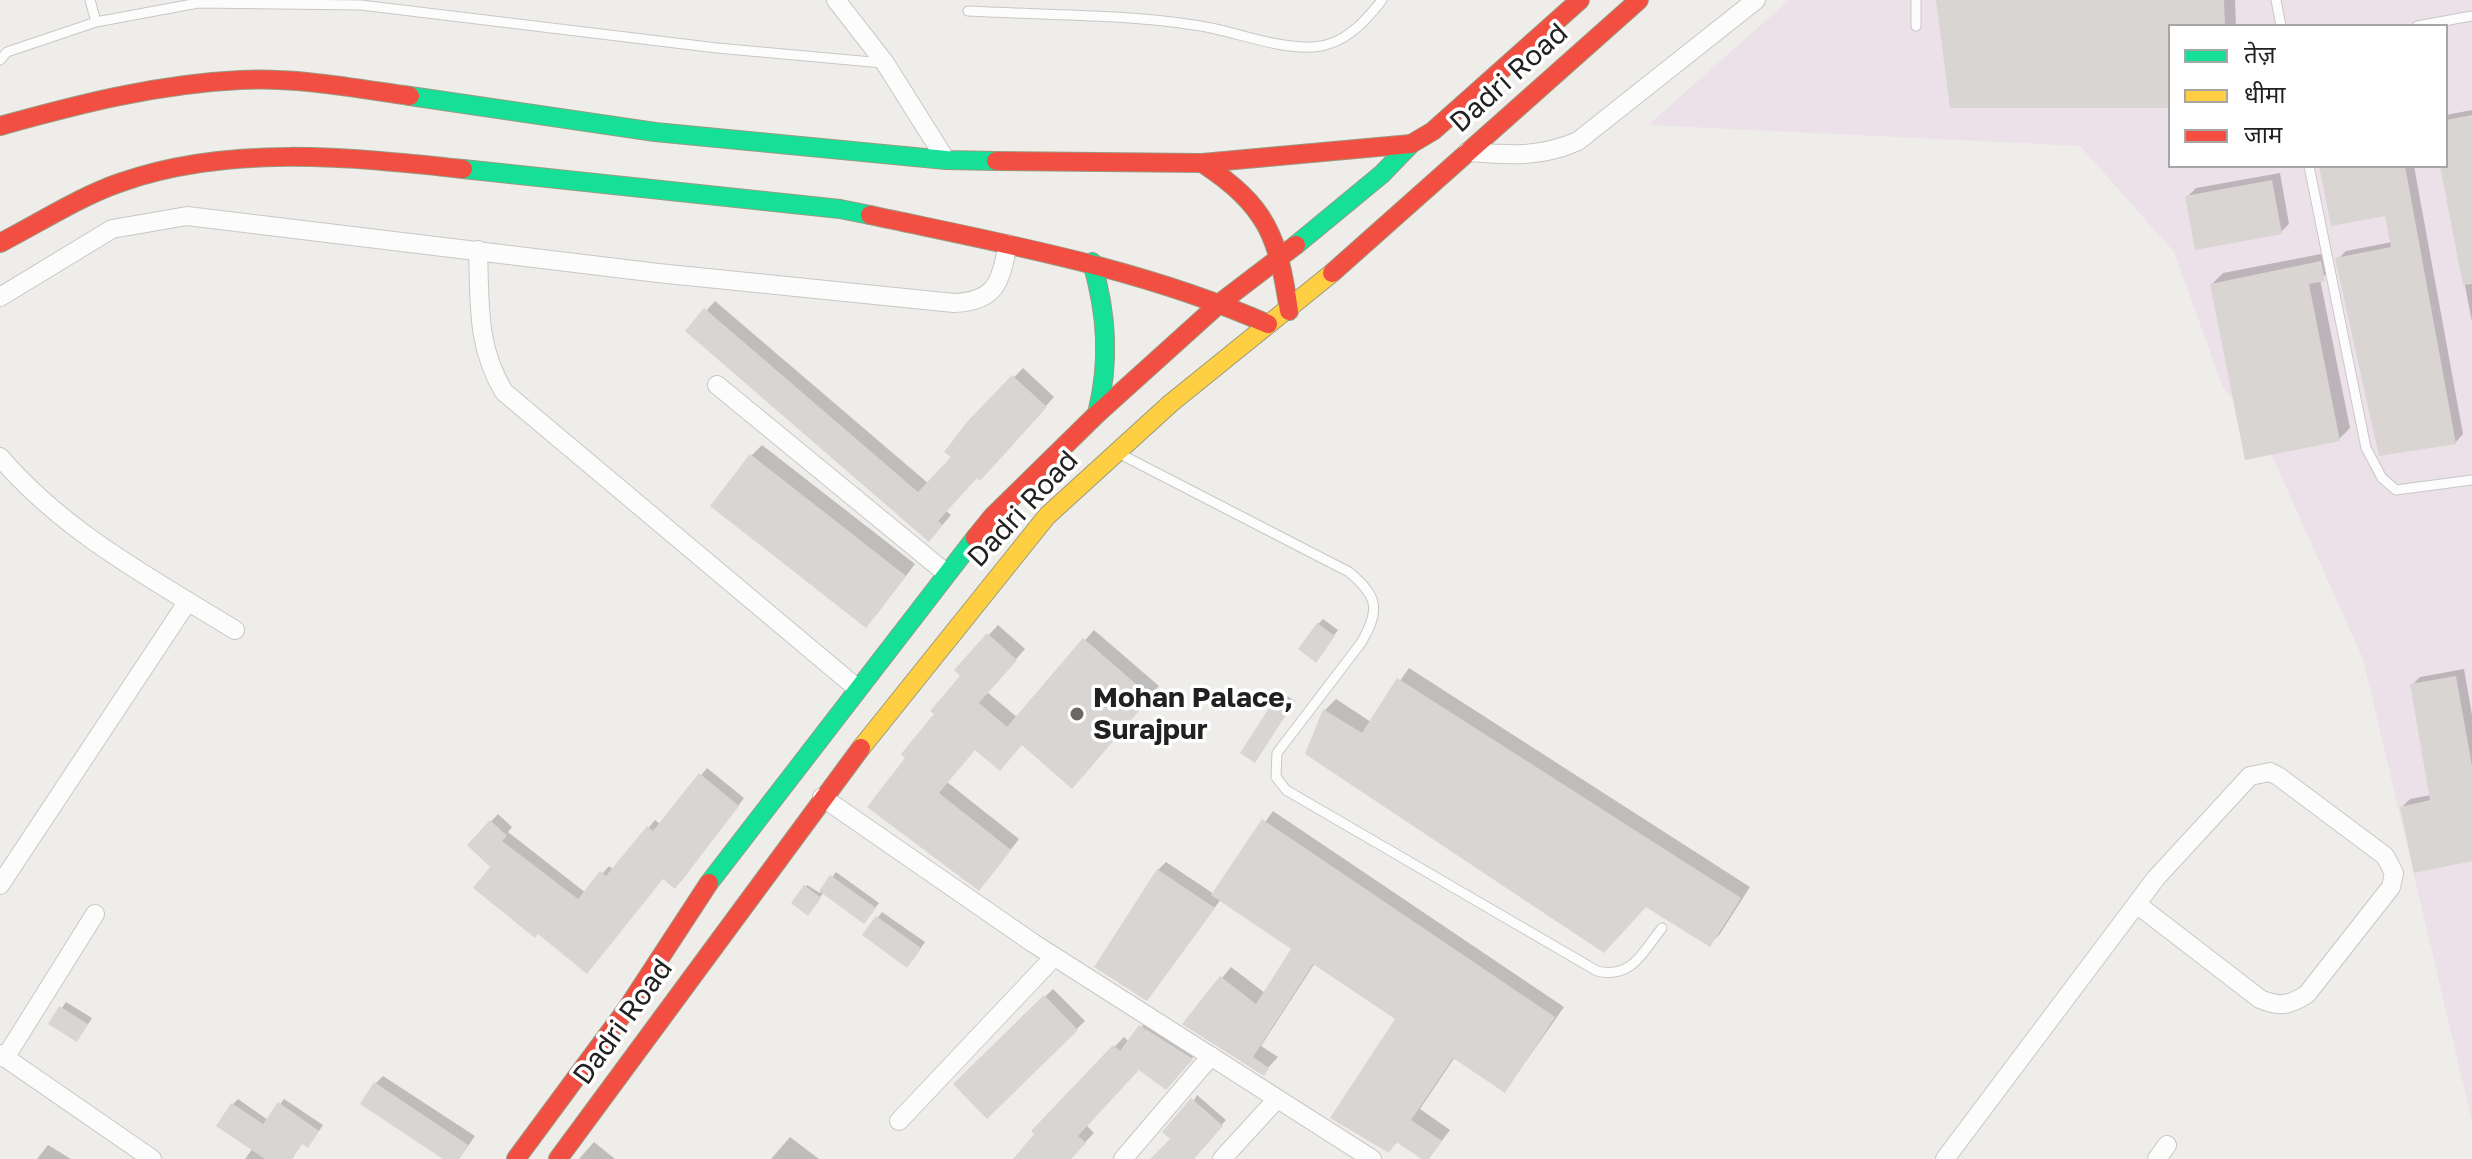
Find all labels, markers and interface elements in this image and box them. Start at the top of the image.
street label: Dadri Road [1443,16,1575,140]
legend [2168,24,2448,168]
text: तेज़ [2244,39,2276,68]
text: धीमा [2244,79,2286,108]
text: जाम [2244,119,2282,148]
street label: Dadri Road [961,444,1085,574]
place label: Mohan Palace, Surajpur [1093,681,1293,747]
marker: Mohan Palace, Surajpur [1068,705,1086,723]
street label: Dadri Road [566,953,680,1091]

